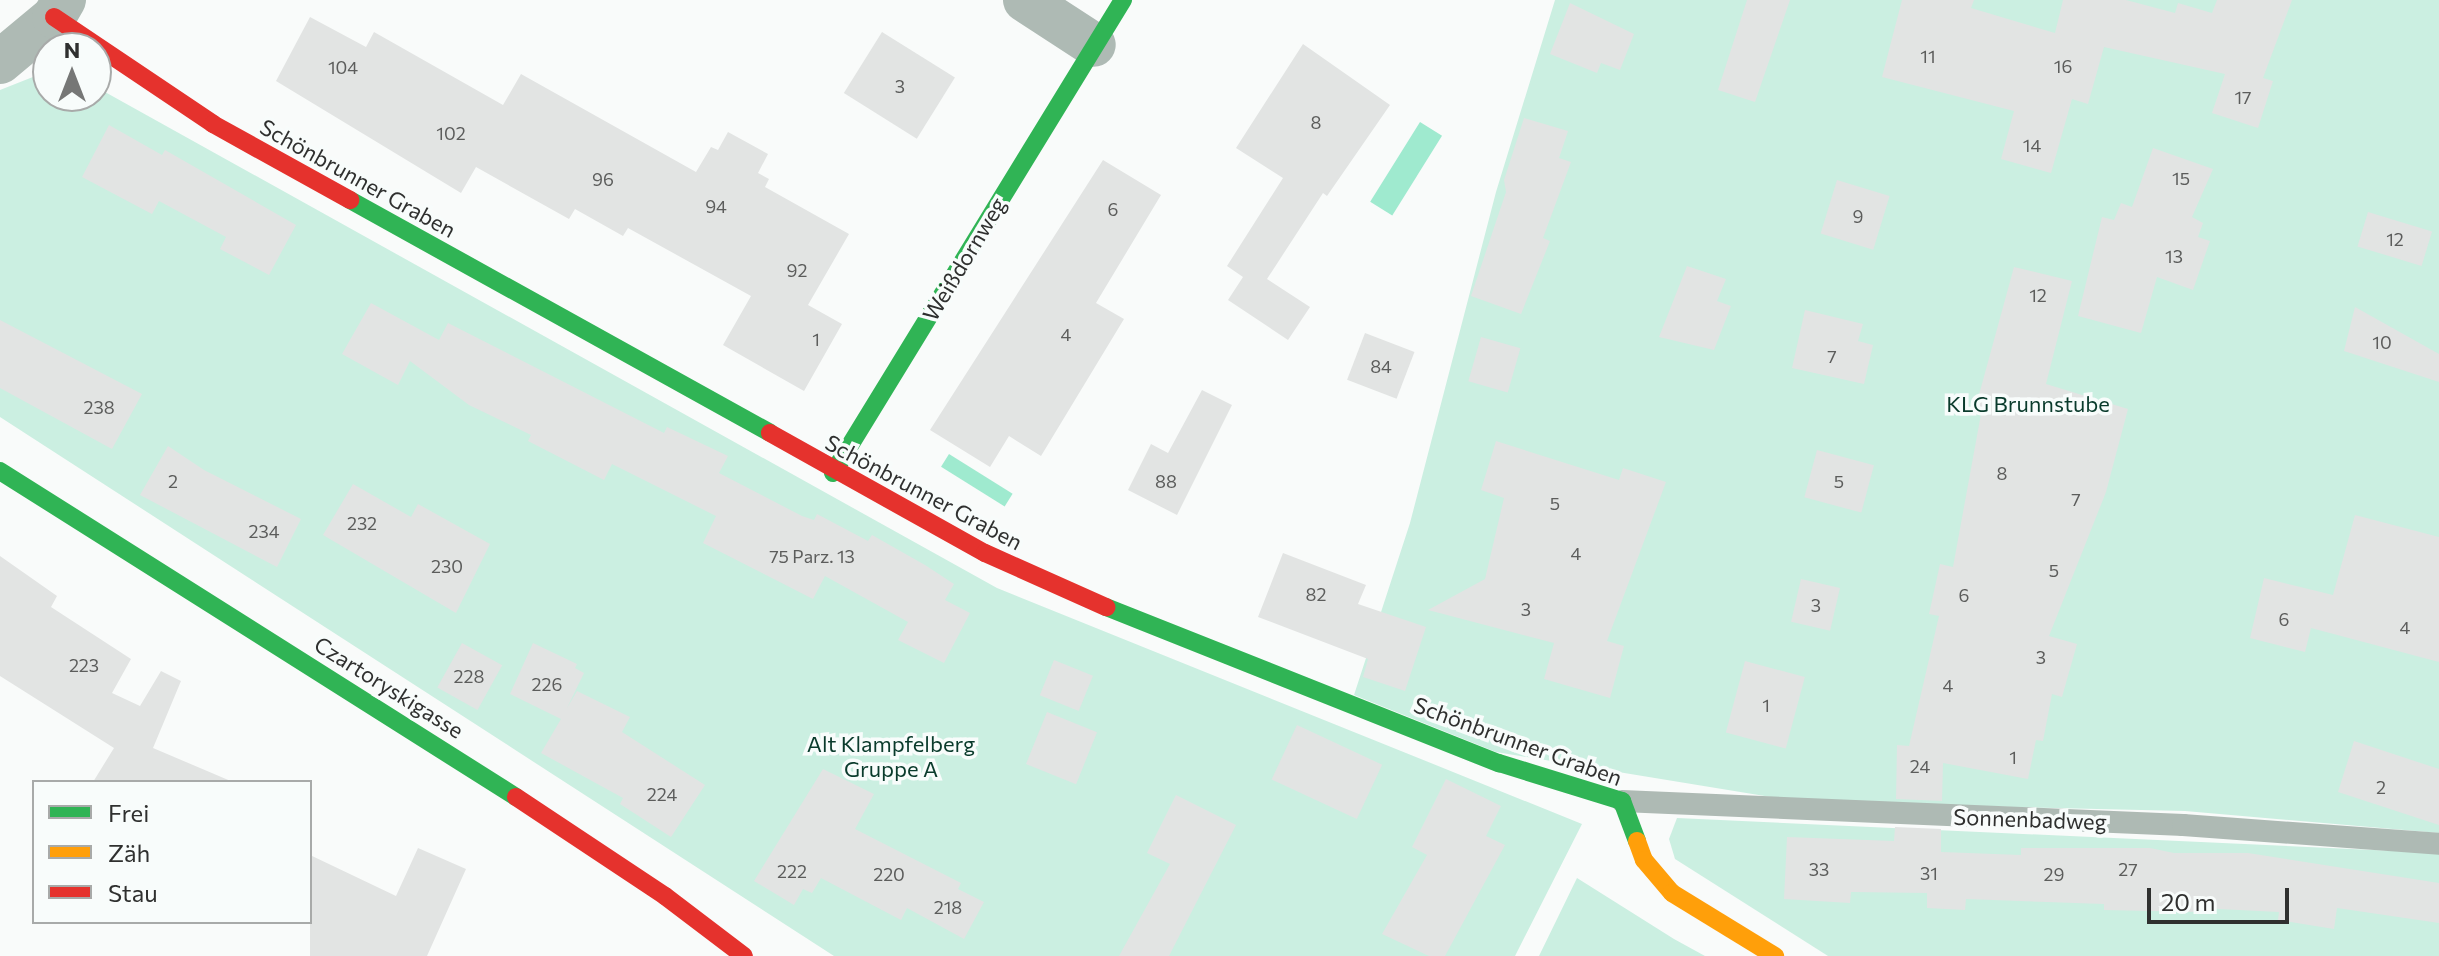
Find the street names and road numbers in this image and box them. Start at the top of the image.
street label: Schönbrunner Graben [256,113,460,243]
street label: Weißdornweg [917,193,1011,325]
street label: Schönbrunner Graben [821,429,1027,555]
street label: Czartoryskigasse [310,631,468,743]
street label: Schönbrunner Graben [1410,691,1626,791]
street label: Sonnenbadweg [1953,803,2107,835]

